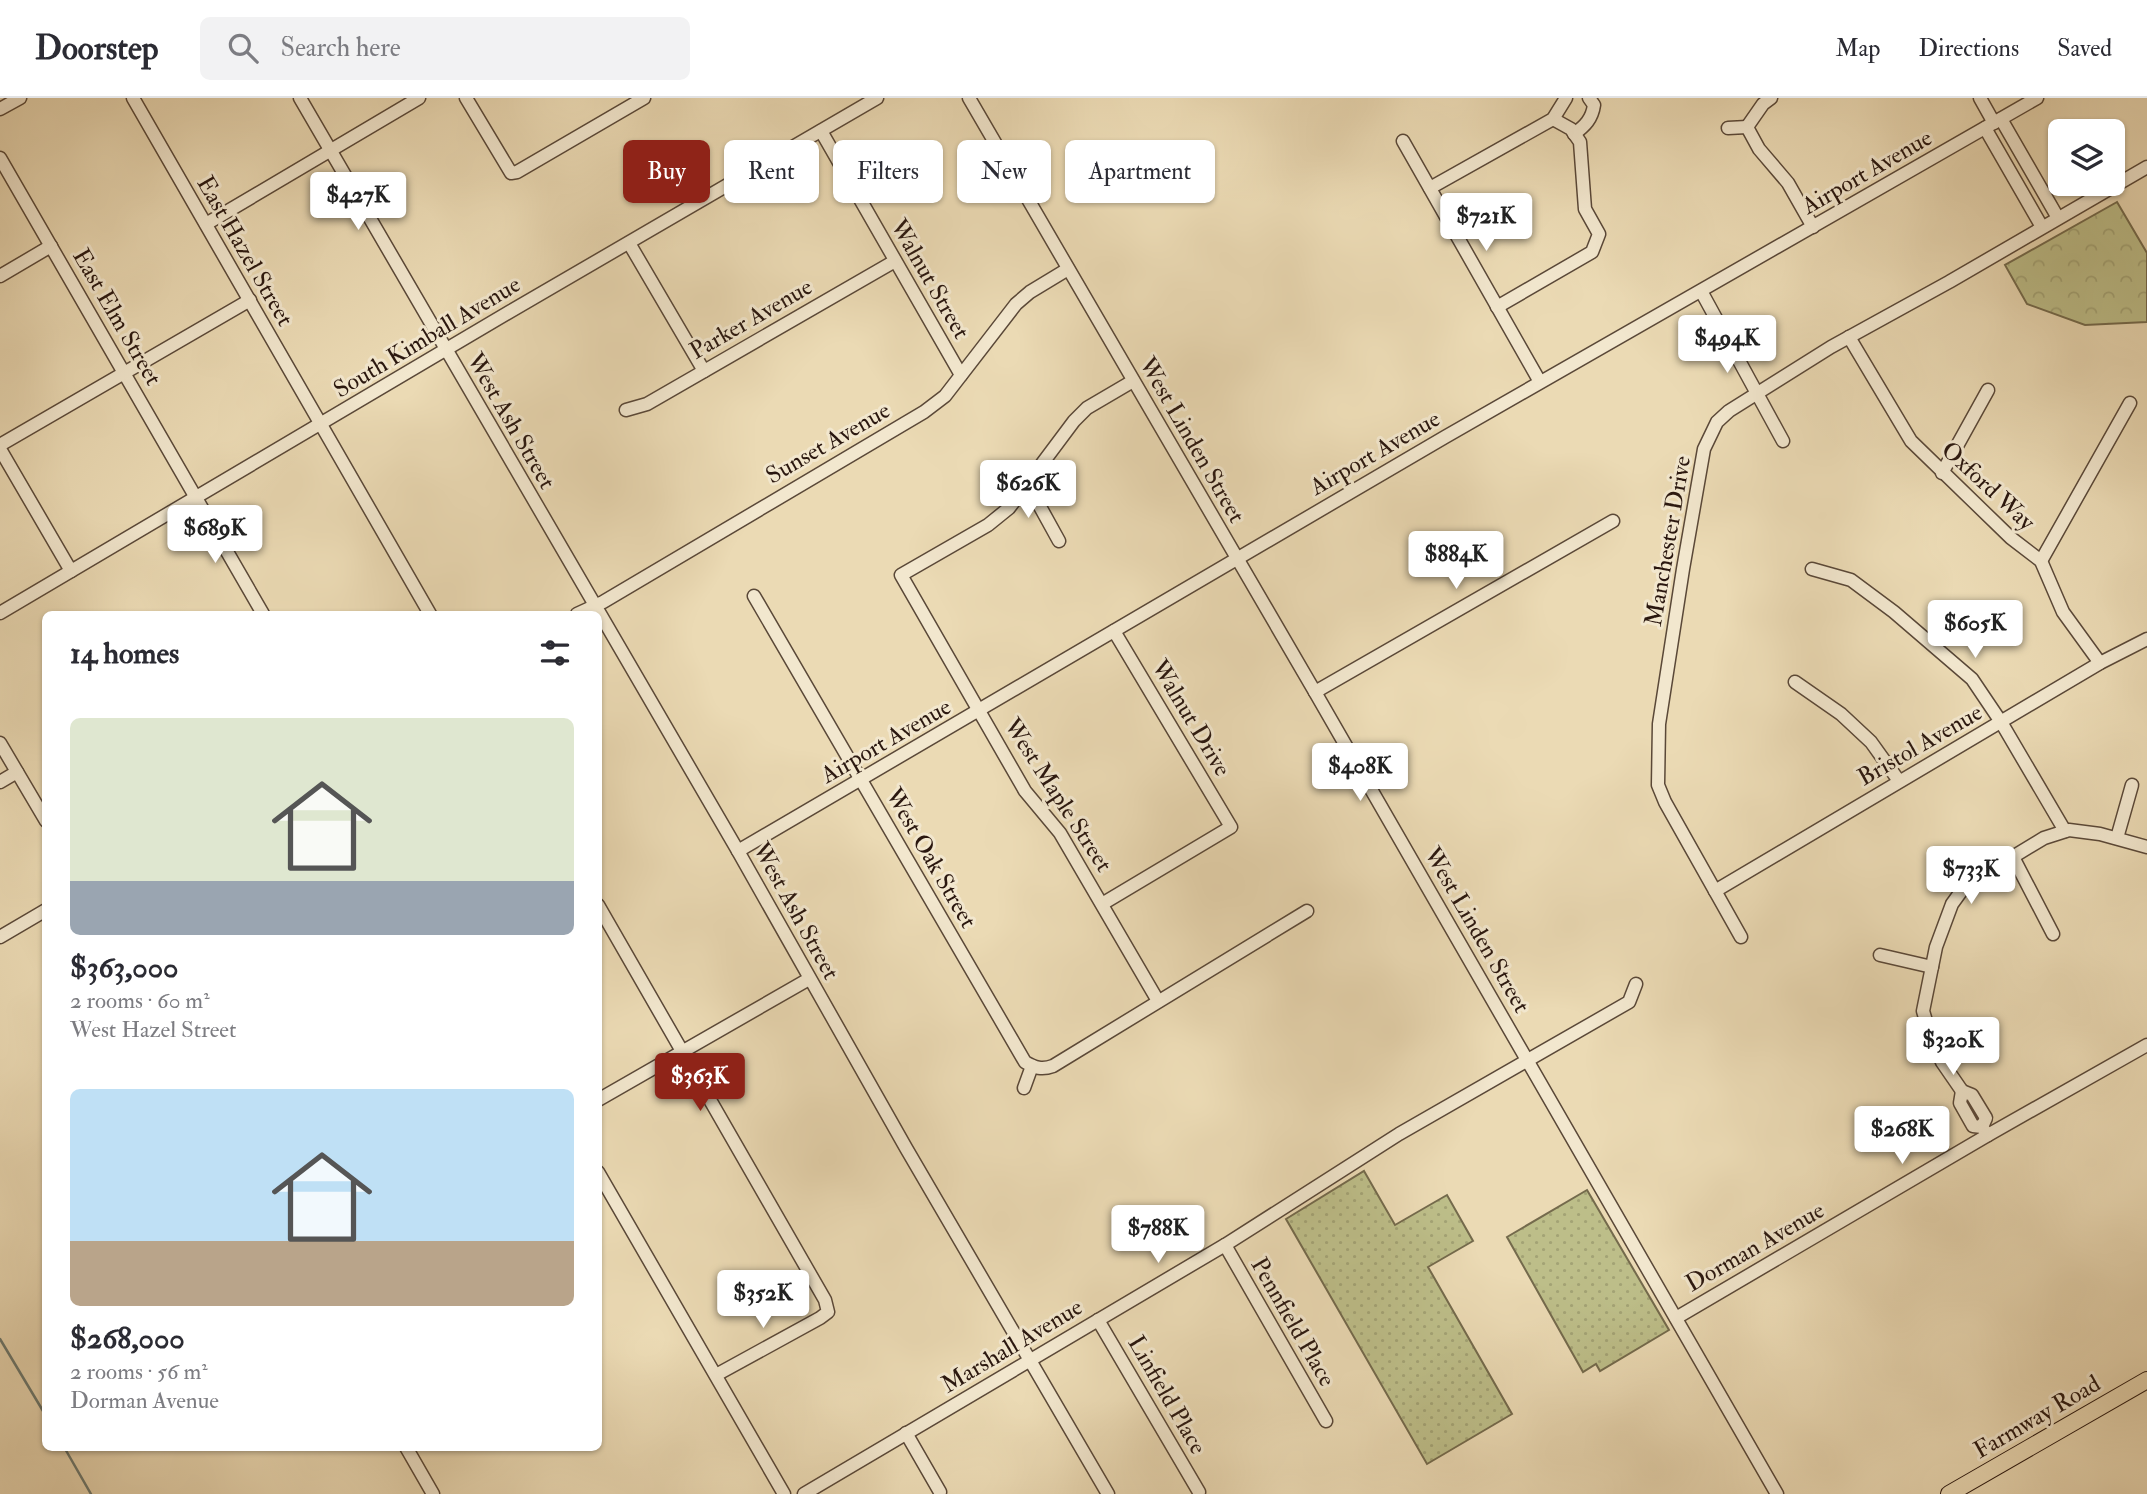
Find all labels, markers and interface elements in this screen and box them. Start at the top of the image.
search box [200,17,690,80]
text: Doorstep [35,28,158,69]
icon: search [224,29,262,67]
text: Search here [280,32,401,64]
text: Map [1835,33,1880,64]
text: Directions [1918,33,2019,64]
text: Saved [2057,33,2112,64]
map controls [2048,119,2125,196]
button: layers [2048,119,2125,196]
street label: Airport Avenue [1795,122,1938,222]
chip: Buy [623,140,710,203]
chip: Rent [724,140,819,203]
chip: Filters [833,140,943,203]
chip: New [957,140,1051,203]
chip: Apartment [1065,140,1215,203]
street label: East Hazel Street [189,170,301,332]
pin: $427K [309,172,407,232]
text: $427K [326,180,390,209]
pin: $721K [1437,194,1535,253]
text: $721K [1456,201,1516,230]
street label: Walnut Street [883,213,977,345]
street label: East Elm Street [65,243,169,391]
street label: South Kimball Avenue [328,269,526,405]
street label: Parker Avenue [684,271,818,367]
pin: $494K [1678,316,1776,375]
text: $494K [1694,323,1760,352]
street label: West Ash Street [459,346,563,495]
street label: West Linden Street [1131,351,1252,529]
street label: Sunset Avenue [760,395,896,491]
street label: Airport Avenue [1303,403,1446,503]
street label: Oxford Way [1934,435,2042,538]
street label: Manchester Drive [1638,453,1698,629]
pin: $626K [979,460,1077,520]
text: $626K [996,468,1060,497]
pin: $689K [166,505,264,565]
text: $689K [183,513,247,542]
pin: $884K [1407,532,1505,591]
text: $884K [1424,539,1488,568]
pin: $605K [1926,601,2024,660]
text: $605K [1944,608,2006,637]
icon: filters [536,634,574,672]
text: 14 homes [70,635,179,672]
street label: Walnut Drive [1144,653,1238,782]
street label: Airport Avenue [814,691,957,791]
street label: Bristol Avenue [1852,697,1988,793]
street label: West Maple Street [996,711,1119,878]
pin: $408K [1311,744,1409,803]
text: $408K [1328,751,1392,780]
icon: home [259,763,385,889]
street label: West Oak Street [878,781,984,934]
street label: West Ash Street [745,836,847,985]
street label: West Linden Street [1416,841,1537,1019]
pin: $733K [1922,846,2020,906]
text: $733K [1942,854,2000,883]
text: $363,000 [70,949,178,986]
text: 2 rooms · 60 m² [70,986,210,1015]
text: West Hazel Street [70,1015,236,1044]
pin: $320K [1904,1018,2002,1077]
text: $320K [1922,1025,1984,1054]
pin: $363K [651,1054,749,1113]
text: $363K [671,1061,729,1090]
pin: $268K [1853,1107,1951,1166]
text: $268K [1870,1114,1934,1143]
icon: home [259,1134,385,1260]
street label: Dorman Avenue [1680,1195,1830,1299]
pin: $788K [1109,1206,1207,1265]
text: $788K [1127,1213,1189,1242]
street label: Pennfield Place [1244,1252,1342,1392]
pin: $352K [714,1270,812,1330]
text: $352K [733,1278,793,1307]
street label: Marshall Avenue [936,1292,1088,1400]
text: $268,000 [70,1320,185,1357]
street label: Linfield Place [1121,1330,1213,1460]
text: 2 rooms · 56 m² [70,1357,208,1386]
street label: Farmway Road [1968,1368,2106,1466]
text: Dorman Avenue [70,1386,219,1415]

